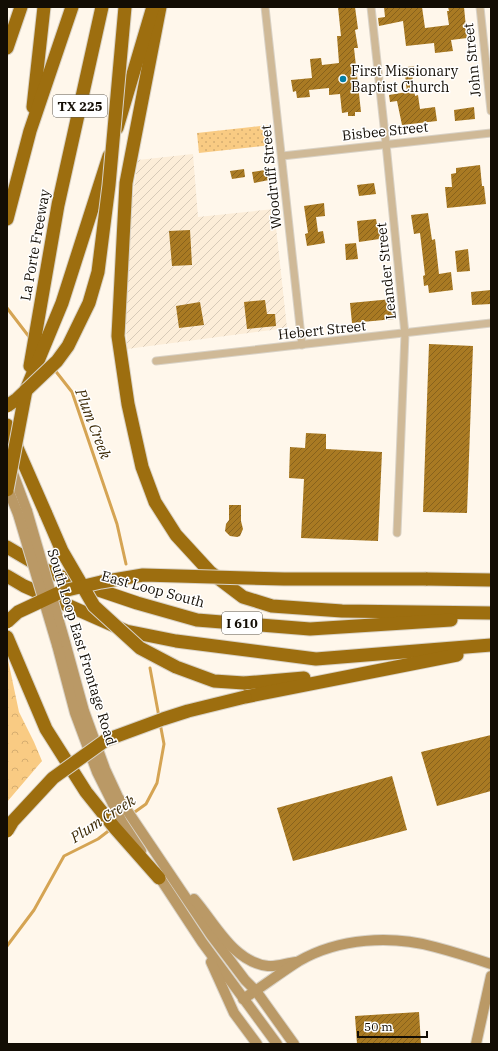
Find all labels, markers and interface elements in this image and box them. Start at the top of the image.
street label: John Street [459,22,485,98]
place label: First Missionary Baptist Church [351,62,459,96]
marker: First Missionary Baptist Church [338,74,348,84]
road number: TX 225 [53,95,107,117]
street label: Bisbee Street [341,118,429,144]
street label: Woodruff Street [257,124,285,230]
street label: La Porte Freeway [16,187,54,302]
street label: Leander Street [372,222,400,320]
street label: Hebert Street [277,316,367,344]
water label: Plum Creek [71,385,116,462]
street label: South Loop East Frontage Road [43,546,121,748]
street label: East Loop South [99,567,207,611]
road number: I 610 [222,612,262,634]
water label: Plum Creek [66,790,139,847]
scale bar [358,1013,427,1039]
text: 50 m [364,1019,393,1034]

